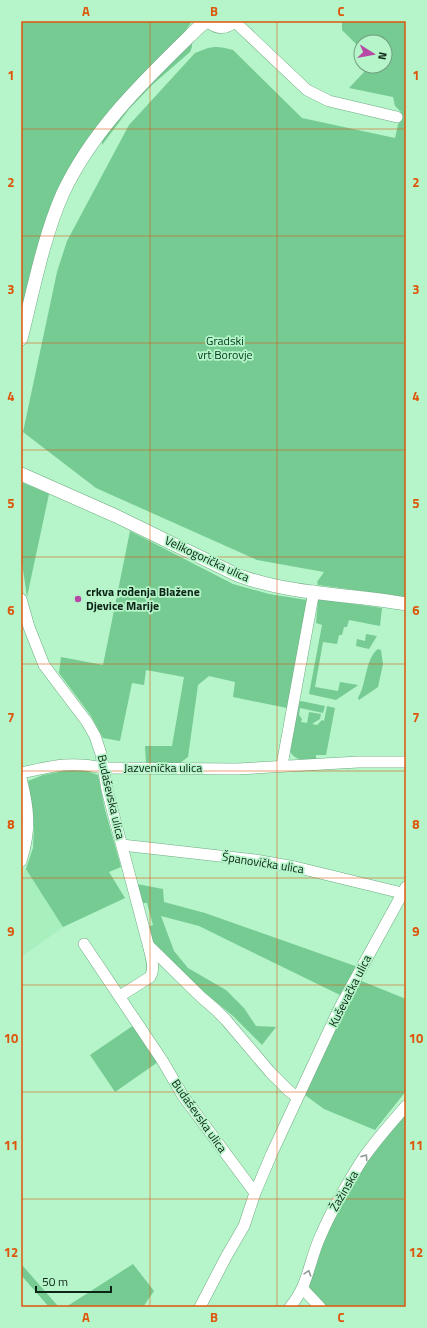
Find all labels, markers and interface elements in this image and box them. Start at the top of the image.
text: A [82,1,90,21]
text: B [210,1,218,21]
text: C [337,1,345,21]
north arrow [353,34,393,74]
text: N [374,51,391,61]
text: 1 [7,65,15,85]
text: 1 [412,65,420,85]
text: 2 [7,172,15,192]
text: 2 [412,172,420,192]
text: 3 [7,279,15,299]
text: 3 [412,279,420,299]
park label: Gradski vrt Borovje [197,331,253,364]
text: 4 [7,386,15,406]
text: 4 [412,386,420,406]
text: 5 [7,493,15,513]
text: 5 [412,493,420,513]
street label: Velikogorička ulica [162,531,253,587]
place label: crkva rođenja Blažene Djevice Marije [86,582,200,615]
marker: crkva rođenja Blažene Djevice Marije [73,594,83,604]
text: 6 [7,600,15,620]
text: 6 [412,600,420,620]
text: 7 [7,707,15,727]
text: 7 [412,707,420,727]
street label: Budaševska ulica [93,753,130,841]
street label: Jazvenička ulica [124,758,202,777]
text: 8 [7,814,15,834]
text: 8 [412,814,420,834]
street label: Španovička ulica [221,847,305,878]
text: 9 [7,921,15,941]
text: 9 [412,921,420,941]
street label: Kuševačka ulica [323,951,376,1030]
text: 10 [4,1028,18,1048]
text: 10 [409,1028,423,1048]
street label: Budaševska ulica [167,1075,232,1157]
text: 11 [4,1135,18,1155]
text: 11 [409,1135,423,1155]
one-way arrow [360,1154,368,1161]
street label: Žažinska [324,1167,363,1215]
text: 12 [4,1242,18,1262]
text: 12 [409,1242,423,1262]
scale bar [36,1268,111,1294]
one-way arrow [303,1270,311,1277]
text: 50 m [42,1272,68,1291]
text: A [82,1307,90,1327]
text: B [210,1307,218,1327]
text: C [337,1307,345,1327]

